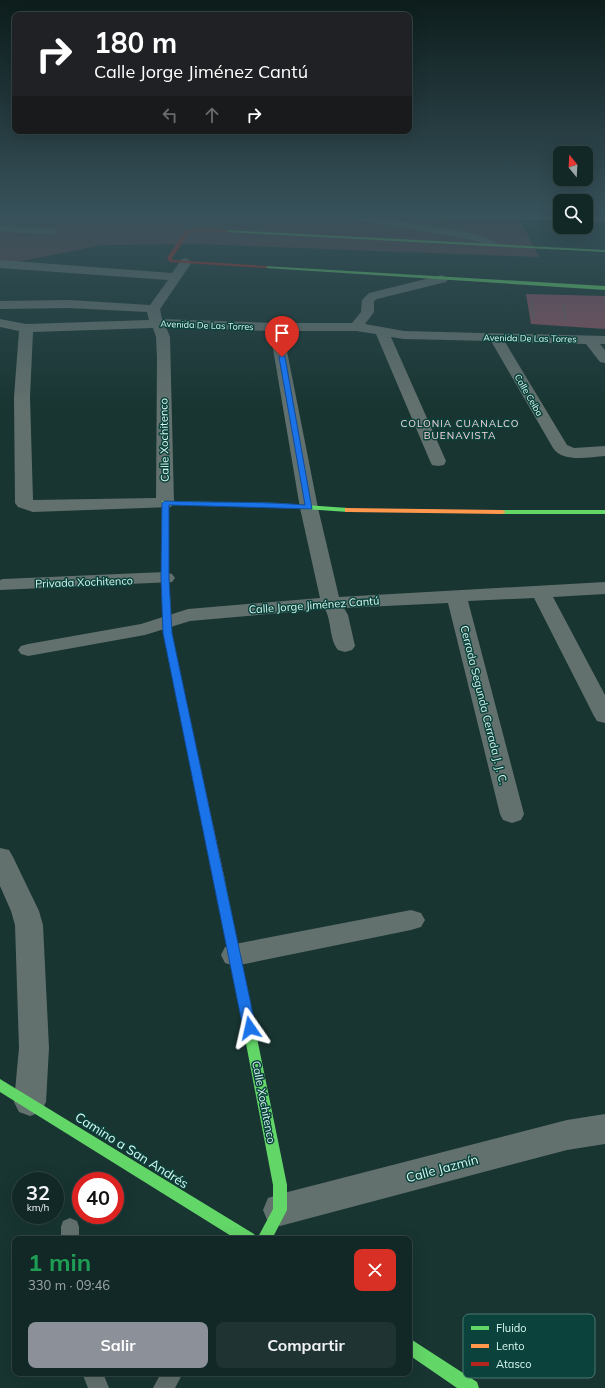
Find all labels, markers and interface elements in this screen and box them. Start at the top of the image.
text: 180 m [94,25,177,60]
icon: right [28,28,80,80]
text: Calle Jorge Jiménez Cantú [94,60,308,83]
icon: left [159,104,181,126]
icon: ahead [201,104,223,126]
icon: right [243,104,265,126]
north arrow [553,146,593,186]
map controls [553,146,593,234]
button: search [553,194,593,234]
pin [265,316,299,357]
street label: Avenida De Las Torres [160,318,254,332]
icon: arrive [271,322,293,344]
street label: Avenida De Las Torres [483,332,577,344]
street label: Calle Ceiba [513,372,545,418]
street label: Calle Xochitenco [156,398,172,482]
district label: COLONIA CUANALCO BUENAVISTA [401,417,519,442]
street label: Privada Xochitenco [35,573,133,591]
street label: Calle Jorge Jiménez Cantú [248,593,380,617]
street label: Cerrada Segunda Cerrada J. J. C. [457,624,511,786]
position arrow [229,1007,271,1049]
street label: Calle Xochitenco [249,1060,279,1144]
street label: Camino a San Andrés [72,1109,192,1191]
street label: Calle Jazmín [404,1151,480,1185]
speed limit sign: 40 [72,1172,124,1224]
text: 32 [26,1180,50,1205]
text: km/h [27,1201,49,1214]
text: 1 min [28,1247,91,1277]
button: close [354,1249,396,1291]
text: 330 m · 09:46 [28,1277,110,1293]
legend [463,1314,595,1378]
text: Fluido [496,1321,527,1335]
button: Salir [28,1322,208,1368]
button: Compartir [216,1322,396,1368]
text: Lento [496,1339,524,1353]
text: Atasco [496,1357,531,1371]

